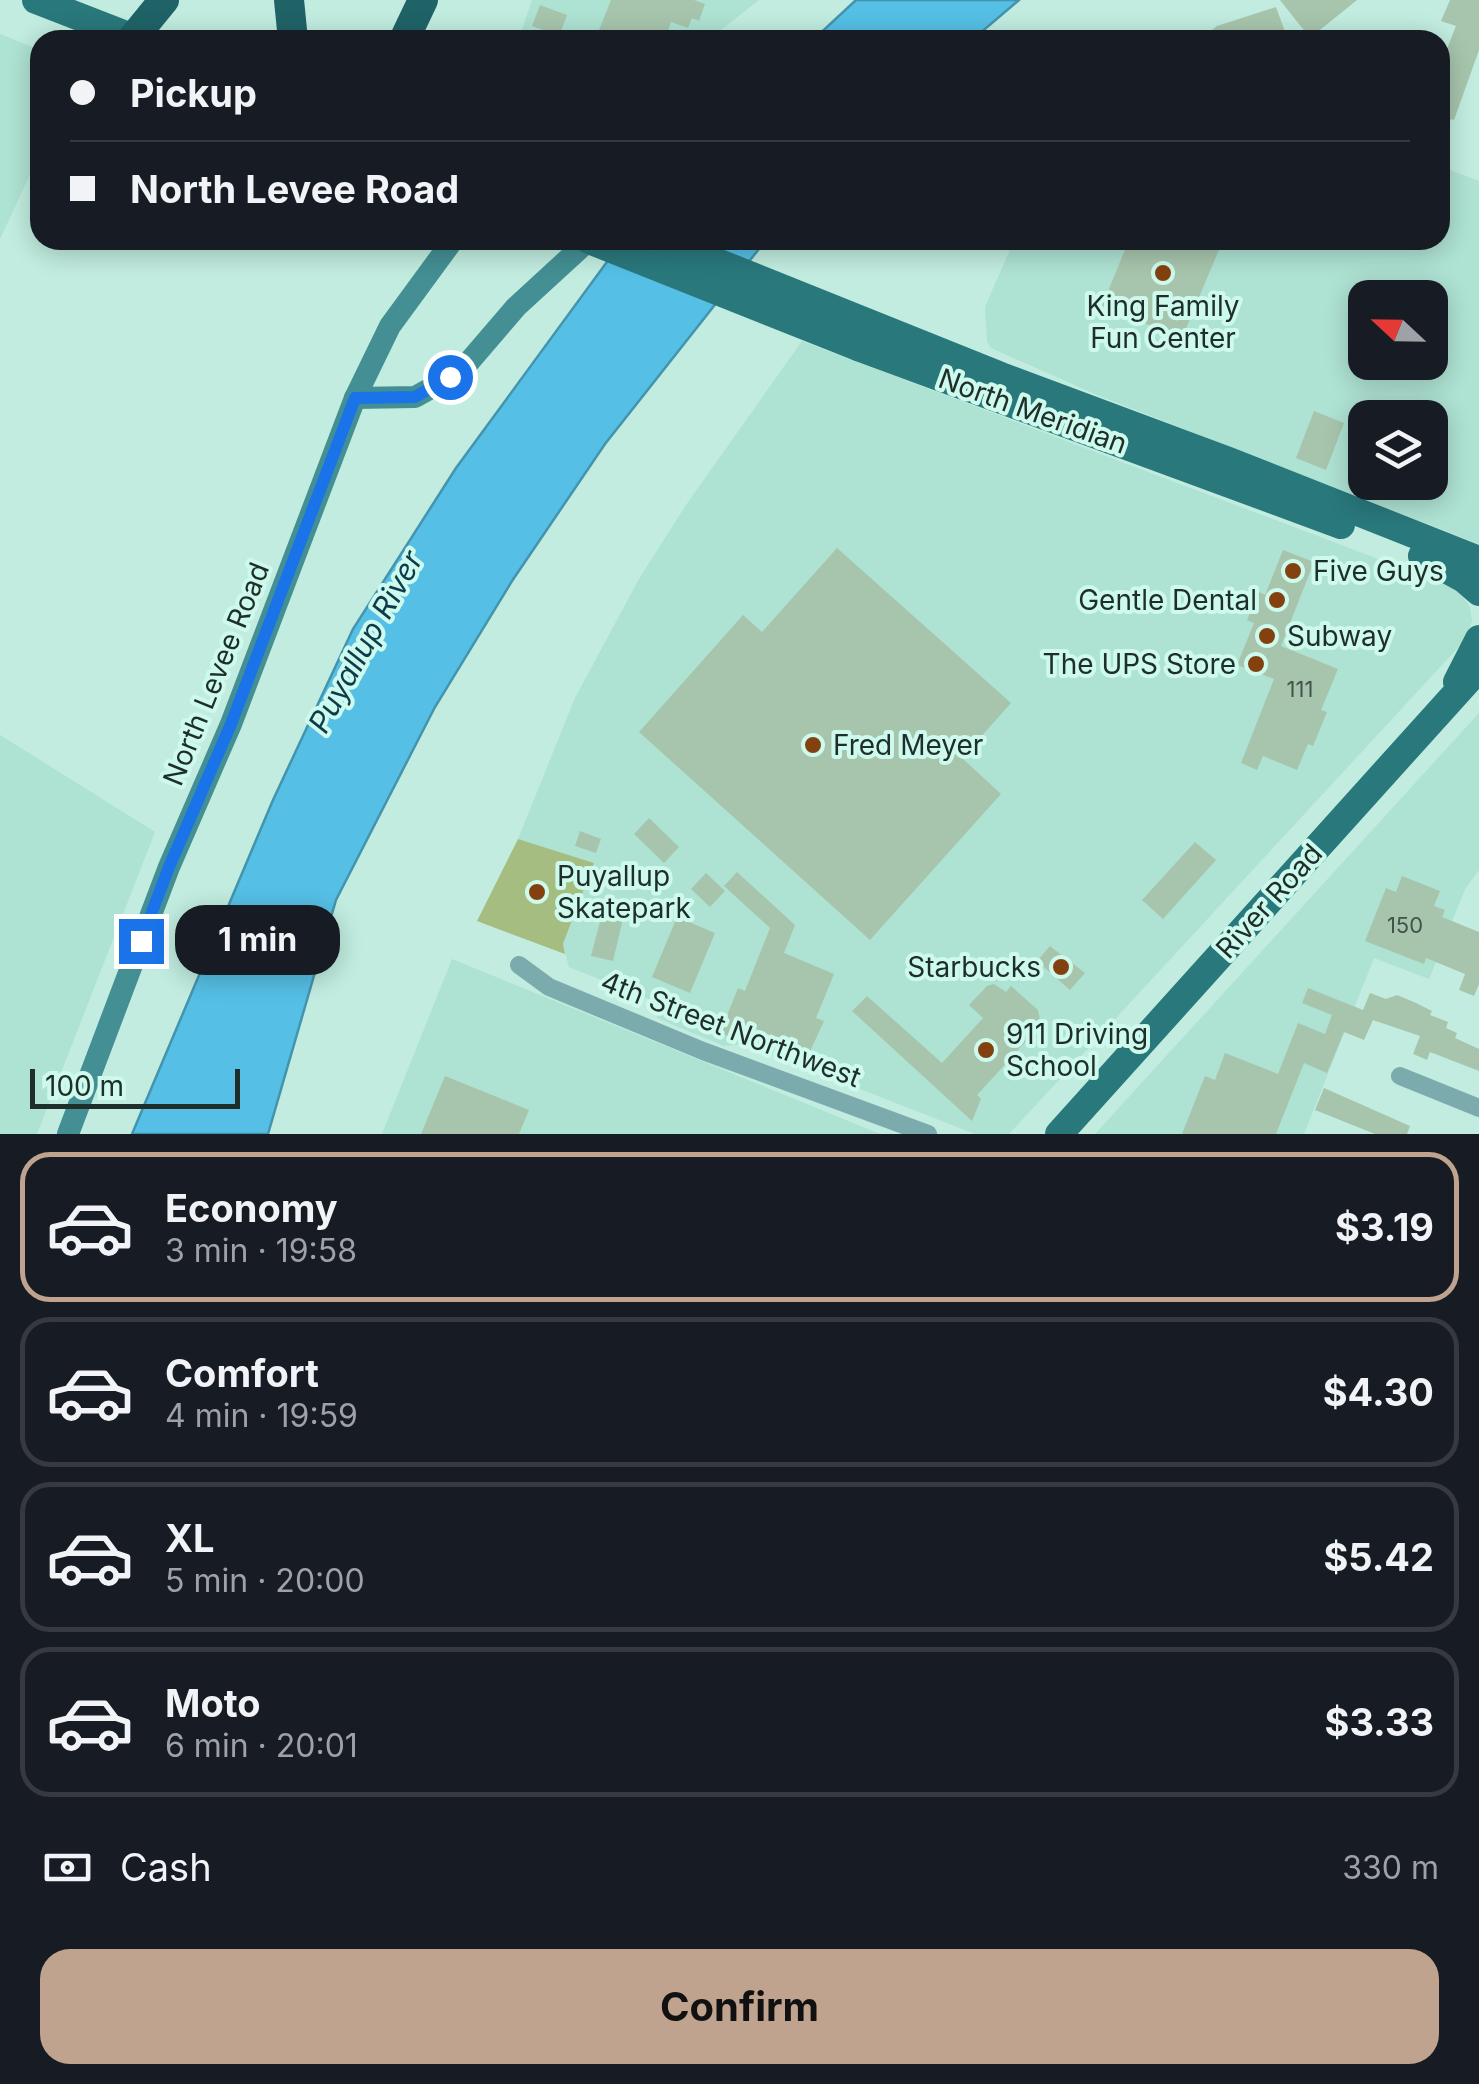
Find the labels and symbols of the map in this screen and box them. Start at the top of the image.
marker: King Family Fun Center [1152,262,1174,284]
north arrow [1348,280,1448,380]
place label: King Family Fun Center [1086,289,1240,355]
route start [428,355,473,400]
street label: North Meridian [934,361,1132,461]
water label: Puyallup River [300,544,430,739]
place label: Five Guys [1313,554,1444,588]
street label: North Levee Road [156,558,276,790]
marker: Five Guys [1282,560,1304,582]
place label: Gentle Dental [1078,583,1257,617]
marker: Gentle Dental [1266,589,1288,611]
place label: Subway [1287,619,1392,653]
marker: Subway [1256,625,1278,647]
place label: The UPS Store [1043,647,1236,681]
marker: The UPS Store [1245,653,1267,675]
house number: 111 [1287,676,1313,702]
place label: Fred Meyer [833,728,983,762]
marker: Fred Meyer [802,734,824,756]
street label: River Road [1209,837,1329,965]
place label: Puyallup Skatepark [557,859,691,925]
marker: Puyallup Skatepark [526,881,548,903]
callout: 1 min [176,906,341,976]
house number: 150 [1387,912,1423,938]
route end [119,919,164,964]
place label: Starbucks [907,950,1041,984]
marker: Starbucks [1050,956,1072,978]
street label: 4th Street Northwest [596,964,866,1094]
place label: 911 Driving School [1006,1017,1148,1083]
marker: 911 Driving School [975,1039,997,1061]
scale bar [30,1064,240,1108]

